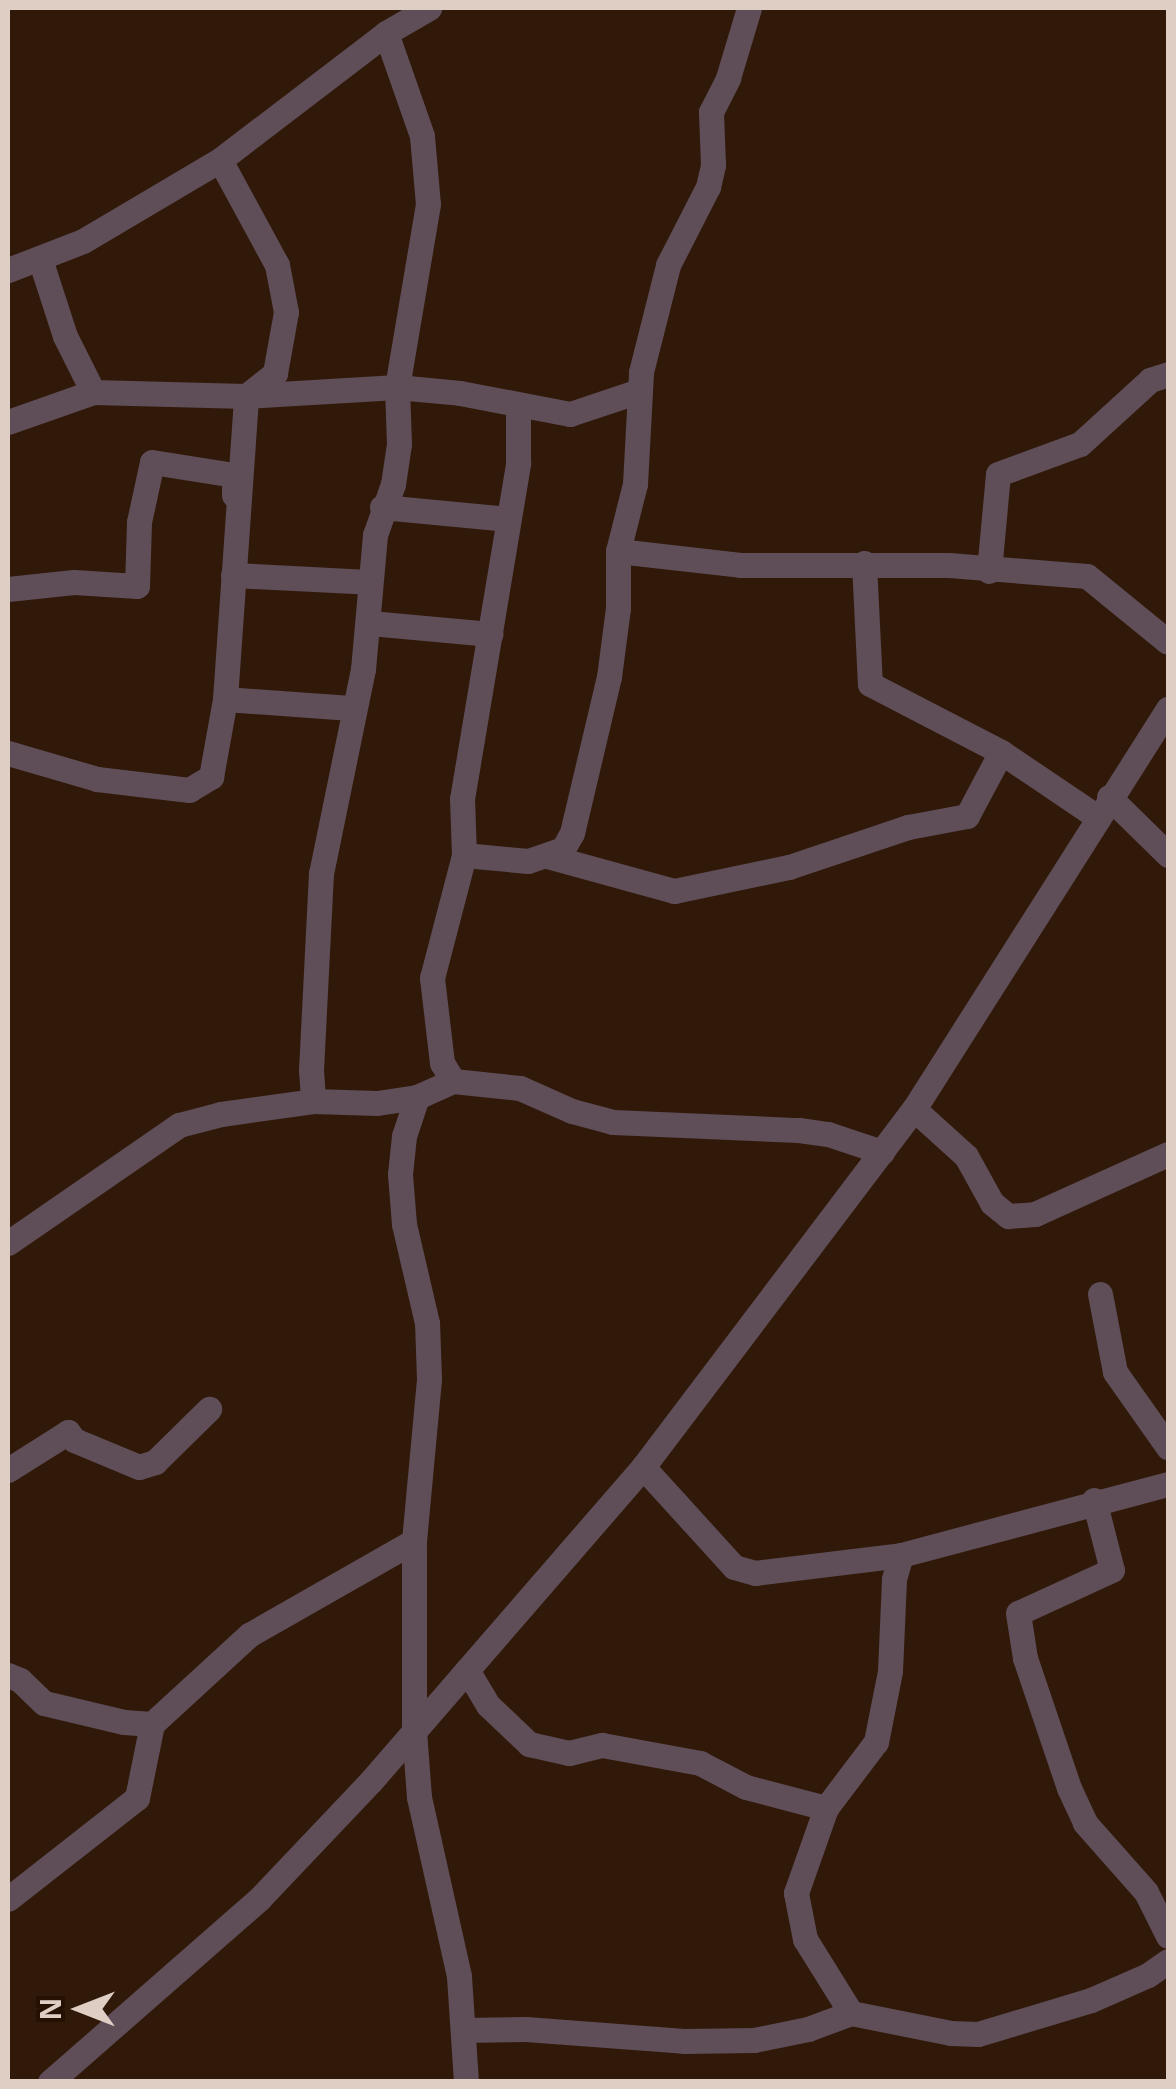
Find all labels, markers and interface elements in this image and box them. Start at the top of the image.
north arrow [30,1959,130,2059]
text: N [31,1998,69,2020]

